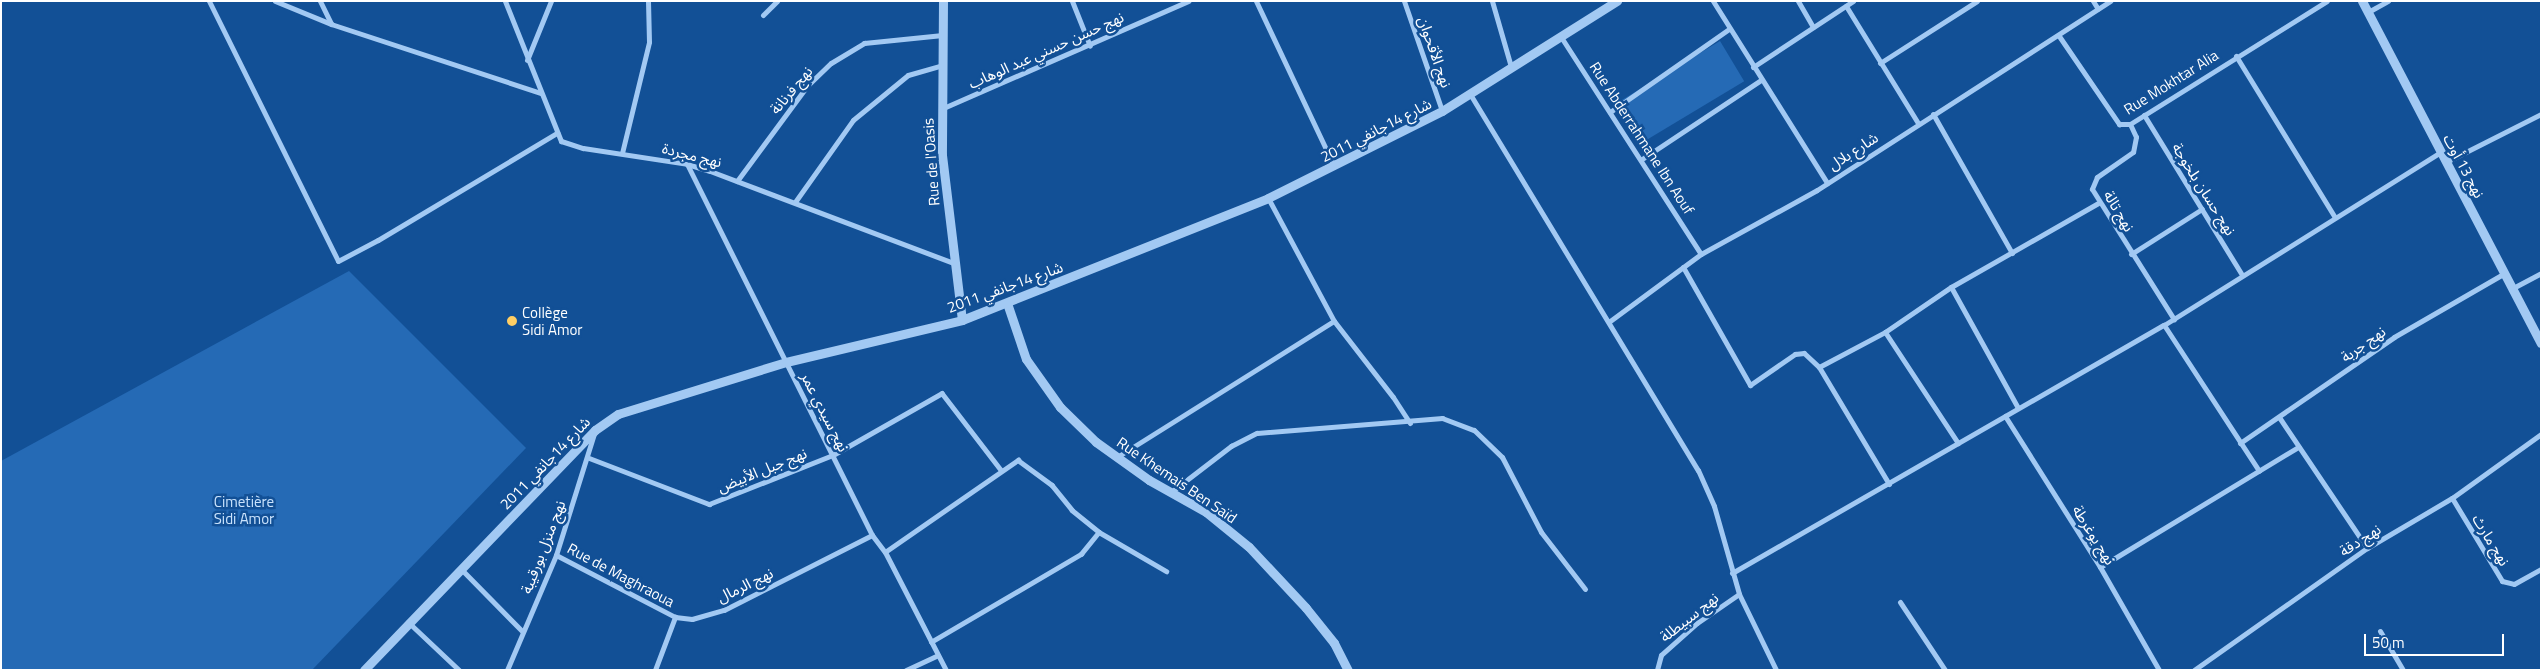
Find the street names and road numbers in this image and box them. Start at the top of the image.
street label: نهج حسن حسني عبد الوهاب [966,8,1126,92]
street label: نهج الأقحوان [1414,14,1456,90]
street label: Rue Mokhtar Alia [2120,46,2222,118]
street label: Rue Abderrahmane Ibn Aouf [1586,58,1698,218]
street label: نهج فرنانة [766,63,816,117]
street label: شارع 14جانفي 2011 [1318,94,1434,166]
street label: Rue de l'Oasis [919,117,943,207]
street label: شارع بلال [1825,128,1881,174]
street label: نهج 13 أوت [2440,131,2488,201]
street label: نهج مجردة [660,139,724,171]
street label: نهج حسان بلخوجة [2168,139,2240,239]
street label: نهج تالة [2100,187,2138,235]
street label: شارع 14جانفي 2011 [945,258,1065,316]
street label: نهج جربة [2337,322,2389,366]
street label: نهج سيدي عمر [797,369,853,455]
street label: شارع 14جانفي 2011 [496,413,594,513]
street label: Rue Khemais Ben Saïd [1114,433,1240,527]
street label: نهج جبل الأبيض [715,444,809,496]
street label: نهج منزل بورقيبة [517,498,569,596]
street label: نهج يوغرطة [2069,502,2119,568]
street label: نهج مارث [2469,511,2513,569]
street label: نهج دقة [2336,520,2384,560]
street label: Rue de Maghraoua [564,539,678,611]
street label: نهج الرمال [714,564,776,606]
street label: نهج سبيطلة [1656,588,1722,646]

